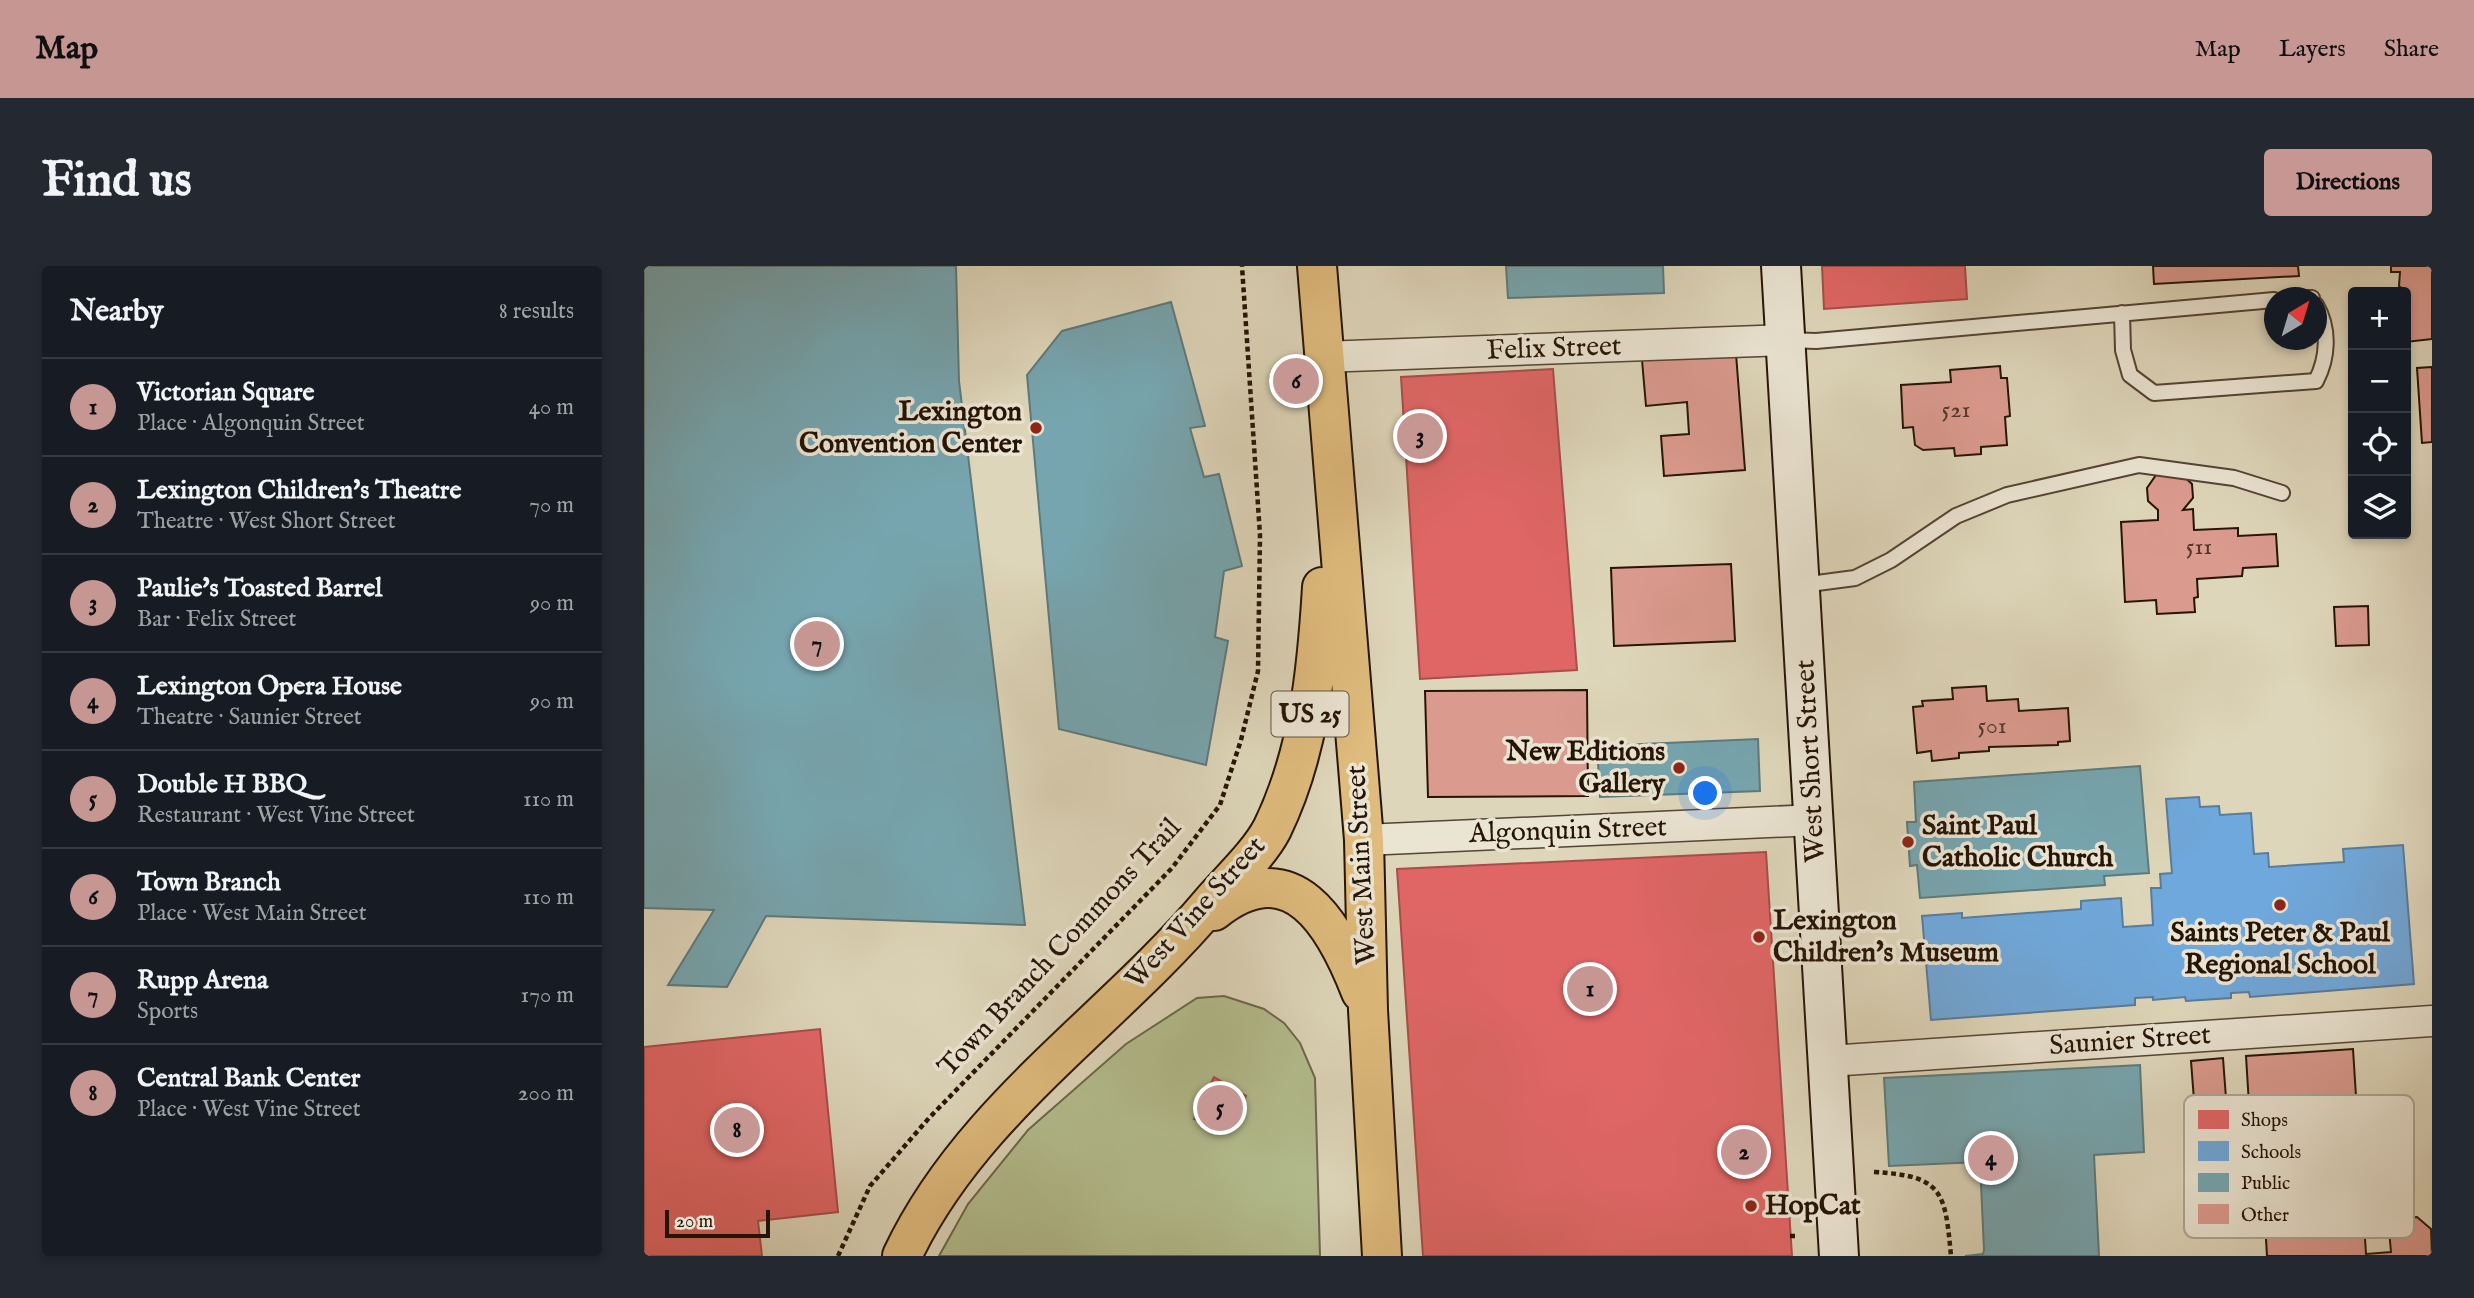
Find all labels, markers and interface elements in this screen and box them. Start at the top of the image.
text: Map [35,28,98,70]
text: Map [2195,34,2241,65]
text: Layers [2279,34,2346,65]
text: Share [2384,34,2439,65]
button: Directions [2264,149,2432,216]
text: Find us [42,151,192,213]
north arrow [2264,287,2327,350]
map controls [2348,287,2411,539]
button: + [2348,287,2411,350]
text: Nearby [70,293,163,331]
text: 8 results [499,297,574,326]
street label: Felix Street [1486,329,1622,369]
button: − [2348,350,2411,413]
pin: 6 [1273,355,1319,407]
text: Victorian Square [137,376,314,409]
text: 1 [89,393,97,422]
text: 40 m [529,393,574,422]
place label: Lexington Convention Center [799,395,1023,462]
house number: 521 [1942,395,1970,426]
text: Place · Algonquin Street [137,409,365,438]
pin: 3 [1397,410,1443,462]
button: locate [2348,413,2411,476]
marker: Lexington Convention Center [1028,420,1044,436]
text: Lexington Children's Theatre [137,474,461,507]
button: layers [2348,476,2411,539]
text: 2 [88,491,98,520]
text: 70 m [529,491,574,520]
text: Theatre · West Short Street [137,507,396,536]
house number: 511 [2186,532,2212,563]
text: Paulie's Toasted Barrel [137,572,382,605]
text: 3 [89,589,97,618]
text: 90 m [530,589,574,618]
text: Bar · Felix Street [137,605,297,634]
pin: 7 [794,618,840,670]
street label: West Short Street [1788,658,1834,863]
text: Lexington Opera House [137,670,402,703]
text: 4 [87,687,99,716]
text: 90 m [530,687,574,716]
road number: US 25 [1272,692,1348,736]
text: Theatre · Saunier Street [137,703,362,732]
house number: 501 [1977,711,2007,742]
place label: New Editions Gallery [1505,735,1666,802]
marker: New Editions Gallery [1671,760,1687,776]
street label: West Main Street [1339,764,1385,966]
text: Double H BBQ [137,768,307,801]
your location [1688,776,1722,810]
text: 5 [89,785,97,814]
text: 110 m [523,785,574,814]
text: Restaurant · West Vine Street [137,801,415,830]
place label: Saint Paul Catholic Church [1922,809,2114,876]
street label: Algonquin Street [1467,810,1668,852]
street label: Town Branch Commons Trail [931,811,1189,1085]
street label: West Vine Street [1118,829,1274,996]
marker: Saint Paul Catholic Church [1900,834,1916,850]
text: Town Branch [137,866,281,899]
text: 6 [88,883,98,912]
text: 110 m [523,883,574,912]
marker: Saints Peter & Paul Regional School [2272,897,2288,913]
text: Place · West Main Street [137,899,367,928]
place label: Lexington Children's Museum [1773,904,1999,971]
place label: Saints Peter & Paul Regional School [2170,916,2391,983]
marker: Lexington Children's Museum [1751,929,1767,945]
pin: 1 [1567,963,1613,1015]
text: Rupp Arena [137,964,268,997]
text: 7 [88,981,98,1010]
text: 170 m [521,981,574,1010]
text: Sports [137,997,198,1026]
street label: Saunier Street [2048,1018,2212,1064]
text: Central Bank Center [137,1062,360,1095]
text: 8 [88,1079,98,1108]
text: 200 m [518,1079,574,1108]
pin: 5 [1197,1082,1243,1134]
text: Place · West Vine Street [137,1095,361,1124]
legend [2184,1095,2414,1238]
pin: 8 [714,1104,760,1156]
text: Shops [2241,1109,2288,1133]
pin: 2 [1721,1126,1767,1178]
pin: 4 [1968,1132,2014,1184]
text: Schools [2241,1141,2301,1165]
text: Public [2241,1172,2290,1196]
place label: HopCat [1765,1189,1861,1224]
marker: HopCat [1743,1198,1759,1214]
text: Other [2241,1204,2289,1228]
scale bar [665,1207,770,1239]
text: 20 m [676,1210,713,1234]

